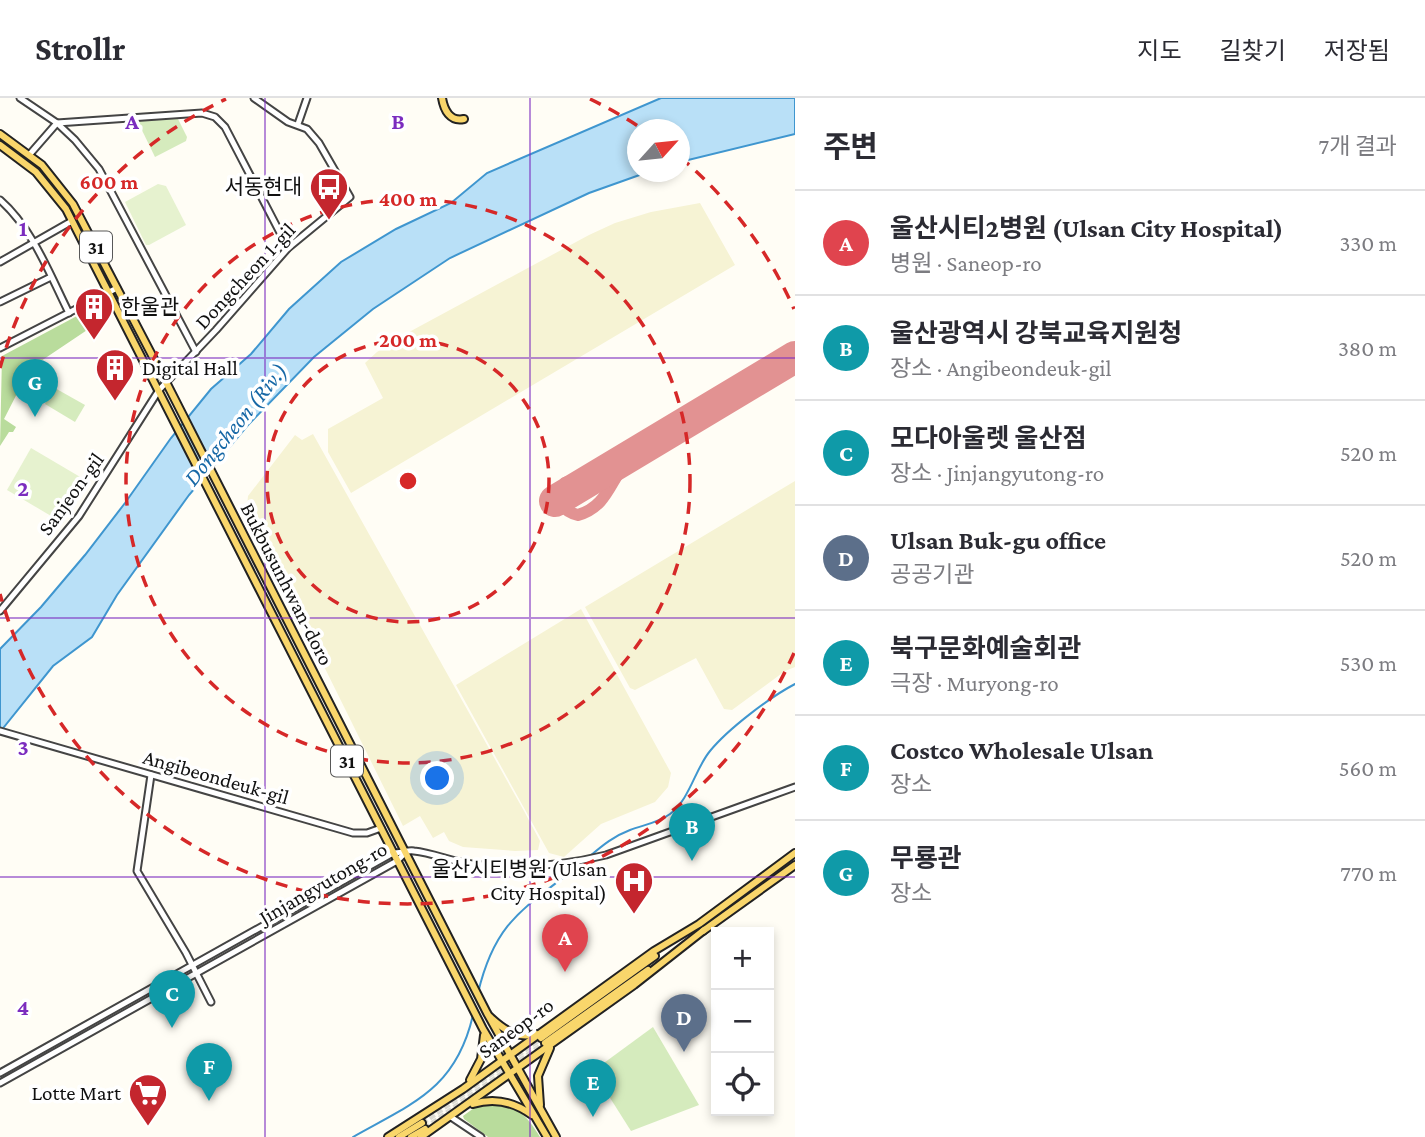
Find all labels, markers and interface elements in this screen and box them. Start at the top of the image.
text: Strollr [35,30,125,67]
text: 지도 [1137,37,1182,64]
text: 길찾기 [1220,37,1286,64]
text: 저장됨 [1324,37,1390,64]
text: A [124,108,139,134]
text: B [391,108,405,134]
north arrow [627,119,690,182]
text: 주변 [823,130,878,163]
text: 7개 결과 [1319,133,1397,159]
bus stop icon: 서동현대 [308,166,350,221]
text: 600 m [80,170,139,194]
place label: 서동현대 [225,175,302,199]
text: 400 m [379,187,438,211]
text: 울산시티2병원 (Ulsan City Hospital) [890,214,1283,243]
text: 1 [19,215,28,241]
street label: Dongcheon 1-gil [190,218,300,334]
text: A [839,230,853,256]
text: 330 m [1339,230,1397,256]
road number: 31 [80,232,112,262]
text: 병원 · Saneop-ro [890,250,1042,276]
building icon: 한울관 [73,286,115,341]
place label: 한울관 [121,295,179,319]
text: 울산광역시 강북교육지원청 [890,319,1182,348]
text: 200 m [379,328,437,352]
text: B [839,335,853,361]
text: 380 m [1338,335,1397,361]
building icon: Digital Hall [94,347,136,402]
text: 장소 · Angibeondeuk-gil [890,355,1112,381]
place label: Digital Hall [142,356,238,380]
water label: Dongcheon (Riv.) [178,358,293,491]
pin: G [12,359,58,417]
text: 모다아울렛 울산점 [890,424,1086,453]
text: C [839,440,853,466]
text: 520 m [1340,440,1397,466]
street label: Sanjeon-gil [33,448,109,540]
text: 장소 · Jinjangyutong-ro [890,460,1104,486]
centre of rings [396,469,420,493]
text: 2 [17,475,29,501]
street label: Bukbusunhwan-doro [236,499,338,669]
text: Ulsan Buk-gu office [890,526,1106,555]
text: D [838,545,854,571]
text: 520 m [1340,545,1397,571]
text: 공공기관 [890,561,975,587]
text: 북구문화예술회관 [890,634,1081,663]
text: E [839,650,853,676]
text: 530 m [1340,650,1397,676]
text: 극장 · Muryong-ro [890,670,1059,696]
text: 3 [17,734,29,760]
text: Costco Wholesale Ulsan [890,736,1153,765]
street label: Angibeondeuk-gil [140,745,292,809]
road number: 31 [331,746,363,776]
text: F [840,755,852,781]
text: 560 m [1339,755,1397,781]
your location [420,761,454,795]
text: 장소 [890,771,932,797]
pin: B [669,803,715,861]
street label: Jinjangyutong-ro [253,837,391,930]
text: 무룡관 [890,844,962,873]
place label: 울산시티병원 (Ulsan City Hospital) [431,857,607,905]
hospital icon: 울산시티병원 (Ulsan City Hospital) [613,860,655,915]
text: G [839,860,853,886]
text: 770 m [1340,860,1397,886]
text: 장소 [890,880,932,906]
pin: A [542,914,588,972]
map controls [711,927,774,1116]
button: + [711,927,774,990]
pin: C [149,970,195,1028]
button: − [711,990,774,1053]
street label: Saneop-ro [474,993,558,1063]
text: 4 [17,994,29,1020]
pin: D [661,994,707,1052]
pin: F [186,1043,232,1101]
button: locate [711,1053,774,1116]
pin: E [570,1059,616,1117]
supermarket icon: Lotte Mart [127,1072,169,1127]
place label: Lotte Mart [32,1081,122,1105]

